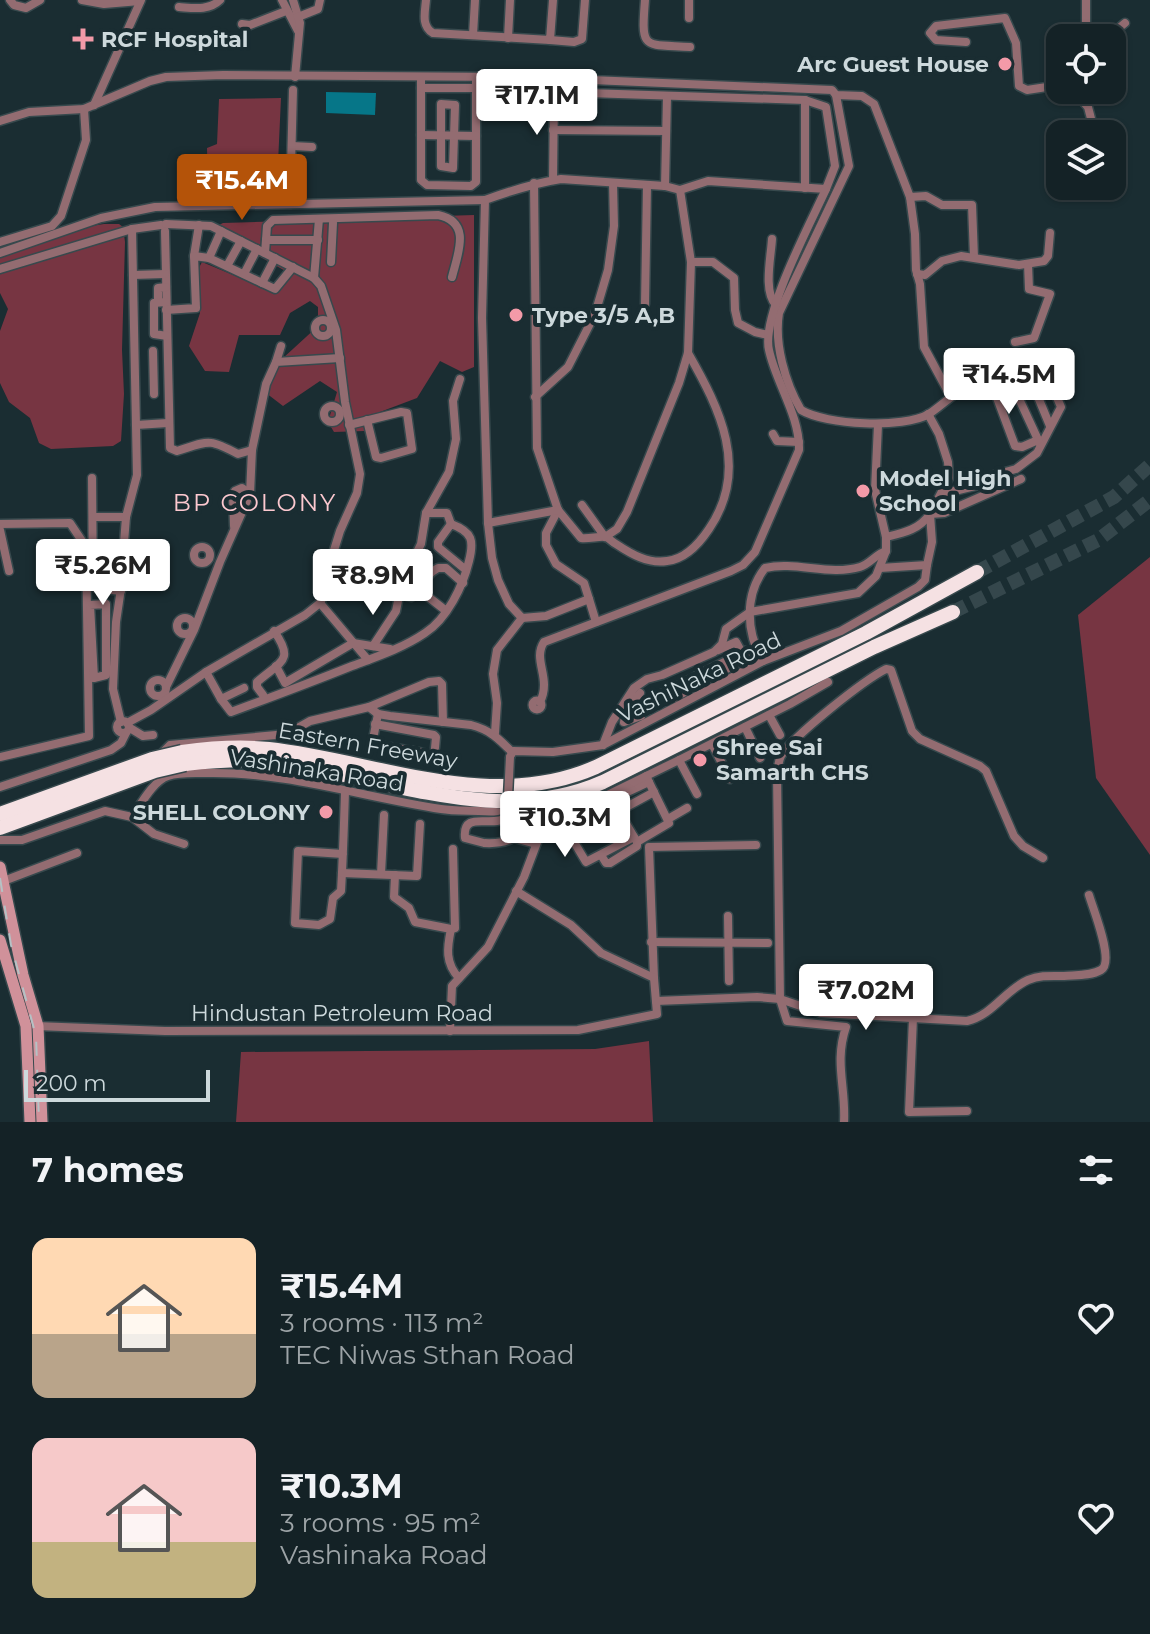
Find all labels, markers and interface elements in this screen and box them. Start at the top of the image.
map controls [1046,24,1126,200]
button: locate [1046,24,1126,104]
place label: RCF Hospital [101,26,248,53]
marker: RCF Hospital [72,28,94,50]
place label: Arc Guest House [796,51,989,78]
marker: Arc Guest House [996,55,1014,73]
pin: ₹17.1M [472,69,602,137]
text: ₹17.1M [494,79,580,111]
button: layers [1046,120,1126,200]
pin: ₹15.4M [177,154,307,222]
text: ₹15.4M [195,164,289,196]
place label: Type 3/5 A,B [532,302,675,329]
marker: Type 3/5 A,B [507,306,525,324]
pin: ₹14.5M [944,348,1074,416]
text: ₹14.5M [962,358,1056,390]
place label: Model High School [879,465,1011,517]
marker: Model High School [854,482,872,500]
district label: BP COLONY [173,488,337,517]
pin: ₹5.26M [38,539,168,607]
text: ₹5.26M [54,549,152,581]
pin: ₹8.9M [317,549,429,617]
text: ₹8.9M [331,559,415,591]
street label: VashiNaka Road [613,626,785,729]
street label: Eastern Freeway [276,716,460,775]
place label: Shree Sai Samarth CHS [716,734,869,786]
street label: Vashinaka Road [228,743,406,798]
marker: Shree Sai Samarth CHS [691,751,709,769]
pin: ₹10.3M [500,791,630,859]
place label: SHELL COLONY [133,799,311,826]
text: ₹10.3M [518,801,612,833]
marker: SHELL COLONY [317,803,335,821]
pin: ₹7.02M [801,964,931,1032]
text: ₹7.02M [817,974,915,1006]
street label: Hindustan Petroleum Road [191,1000,493,1027]
scale bar [24,1066,210,1102]
text: 200 m [36,1070,107,1097]
icon: filters [1074,1148,1118,1192]
text: 7 homes [32,1149,184,1191]
text: ₹15.4M [280,1265,403,1307]
icon: home [96,1270,192,1366]
icon: heart [1074,1296,1118,1340]
text: 3 rooms · 113 m² [280,1307,484,1339]
text: TEC Niwas Sthan Road [280,1339,575,1371]
text: ₹10.3M [280,1465,403,1507]
icon: home [96,1470,192,1566]
icon: heart [1074,1496,1118,1540]
text: 3 rooms · 95 m² [280,1507,481,1539]
text: Vashinaka Road [280,1539,488,1571]

